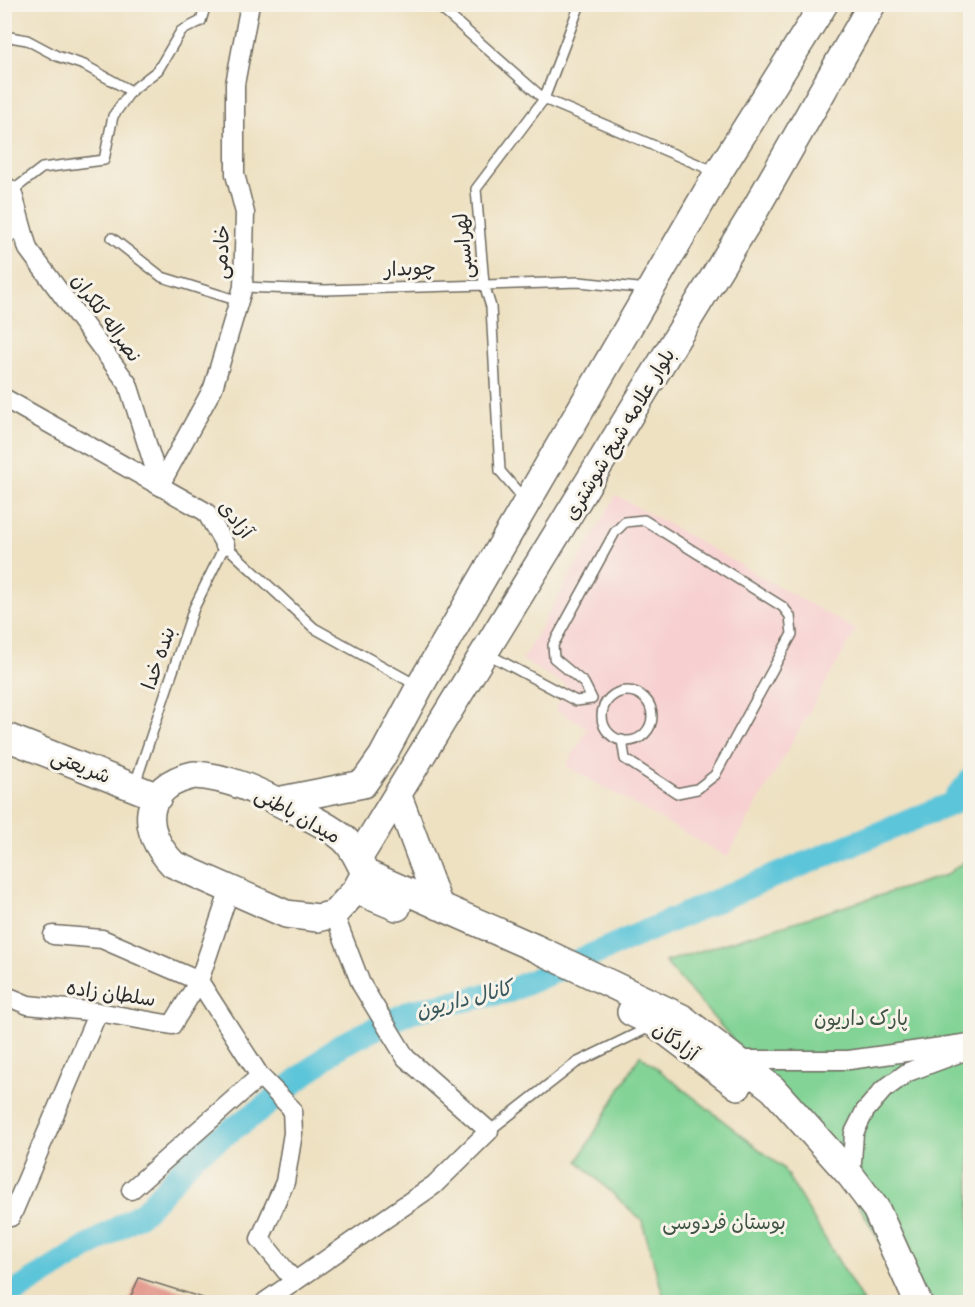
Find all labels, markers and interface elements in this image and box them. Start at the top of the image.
street label: لهراسبی [448,212,479,280]
street label: خادمی [208,224,235,280]
street label: چوبدار [382,255,436,282]
street label: نصراله کلکران [66,269,147,368]
street label: بلوار علامه شیخ شوشتری [558,344,682,525]
street label: آزادی [213,495,259,545]
street label: بنده خدا [136,623,181,693]
street label: شریعتی [48,744,114,789]
street label: میدان باطنی [251,782,345,849]
water label: کانال داریون [413,973,519,1025]
street label: سلطان زاده [65,975,157,1012]
park label: پارک داریون [814,1006,908,1032]
street label: آزادگان [648,1016,705,1067]
park label: بوستان فردوسی [662,1210,786,1235]

